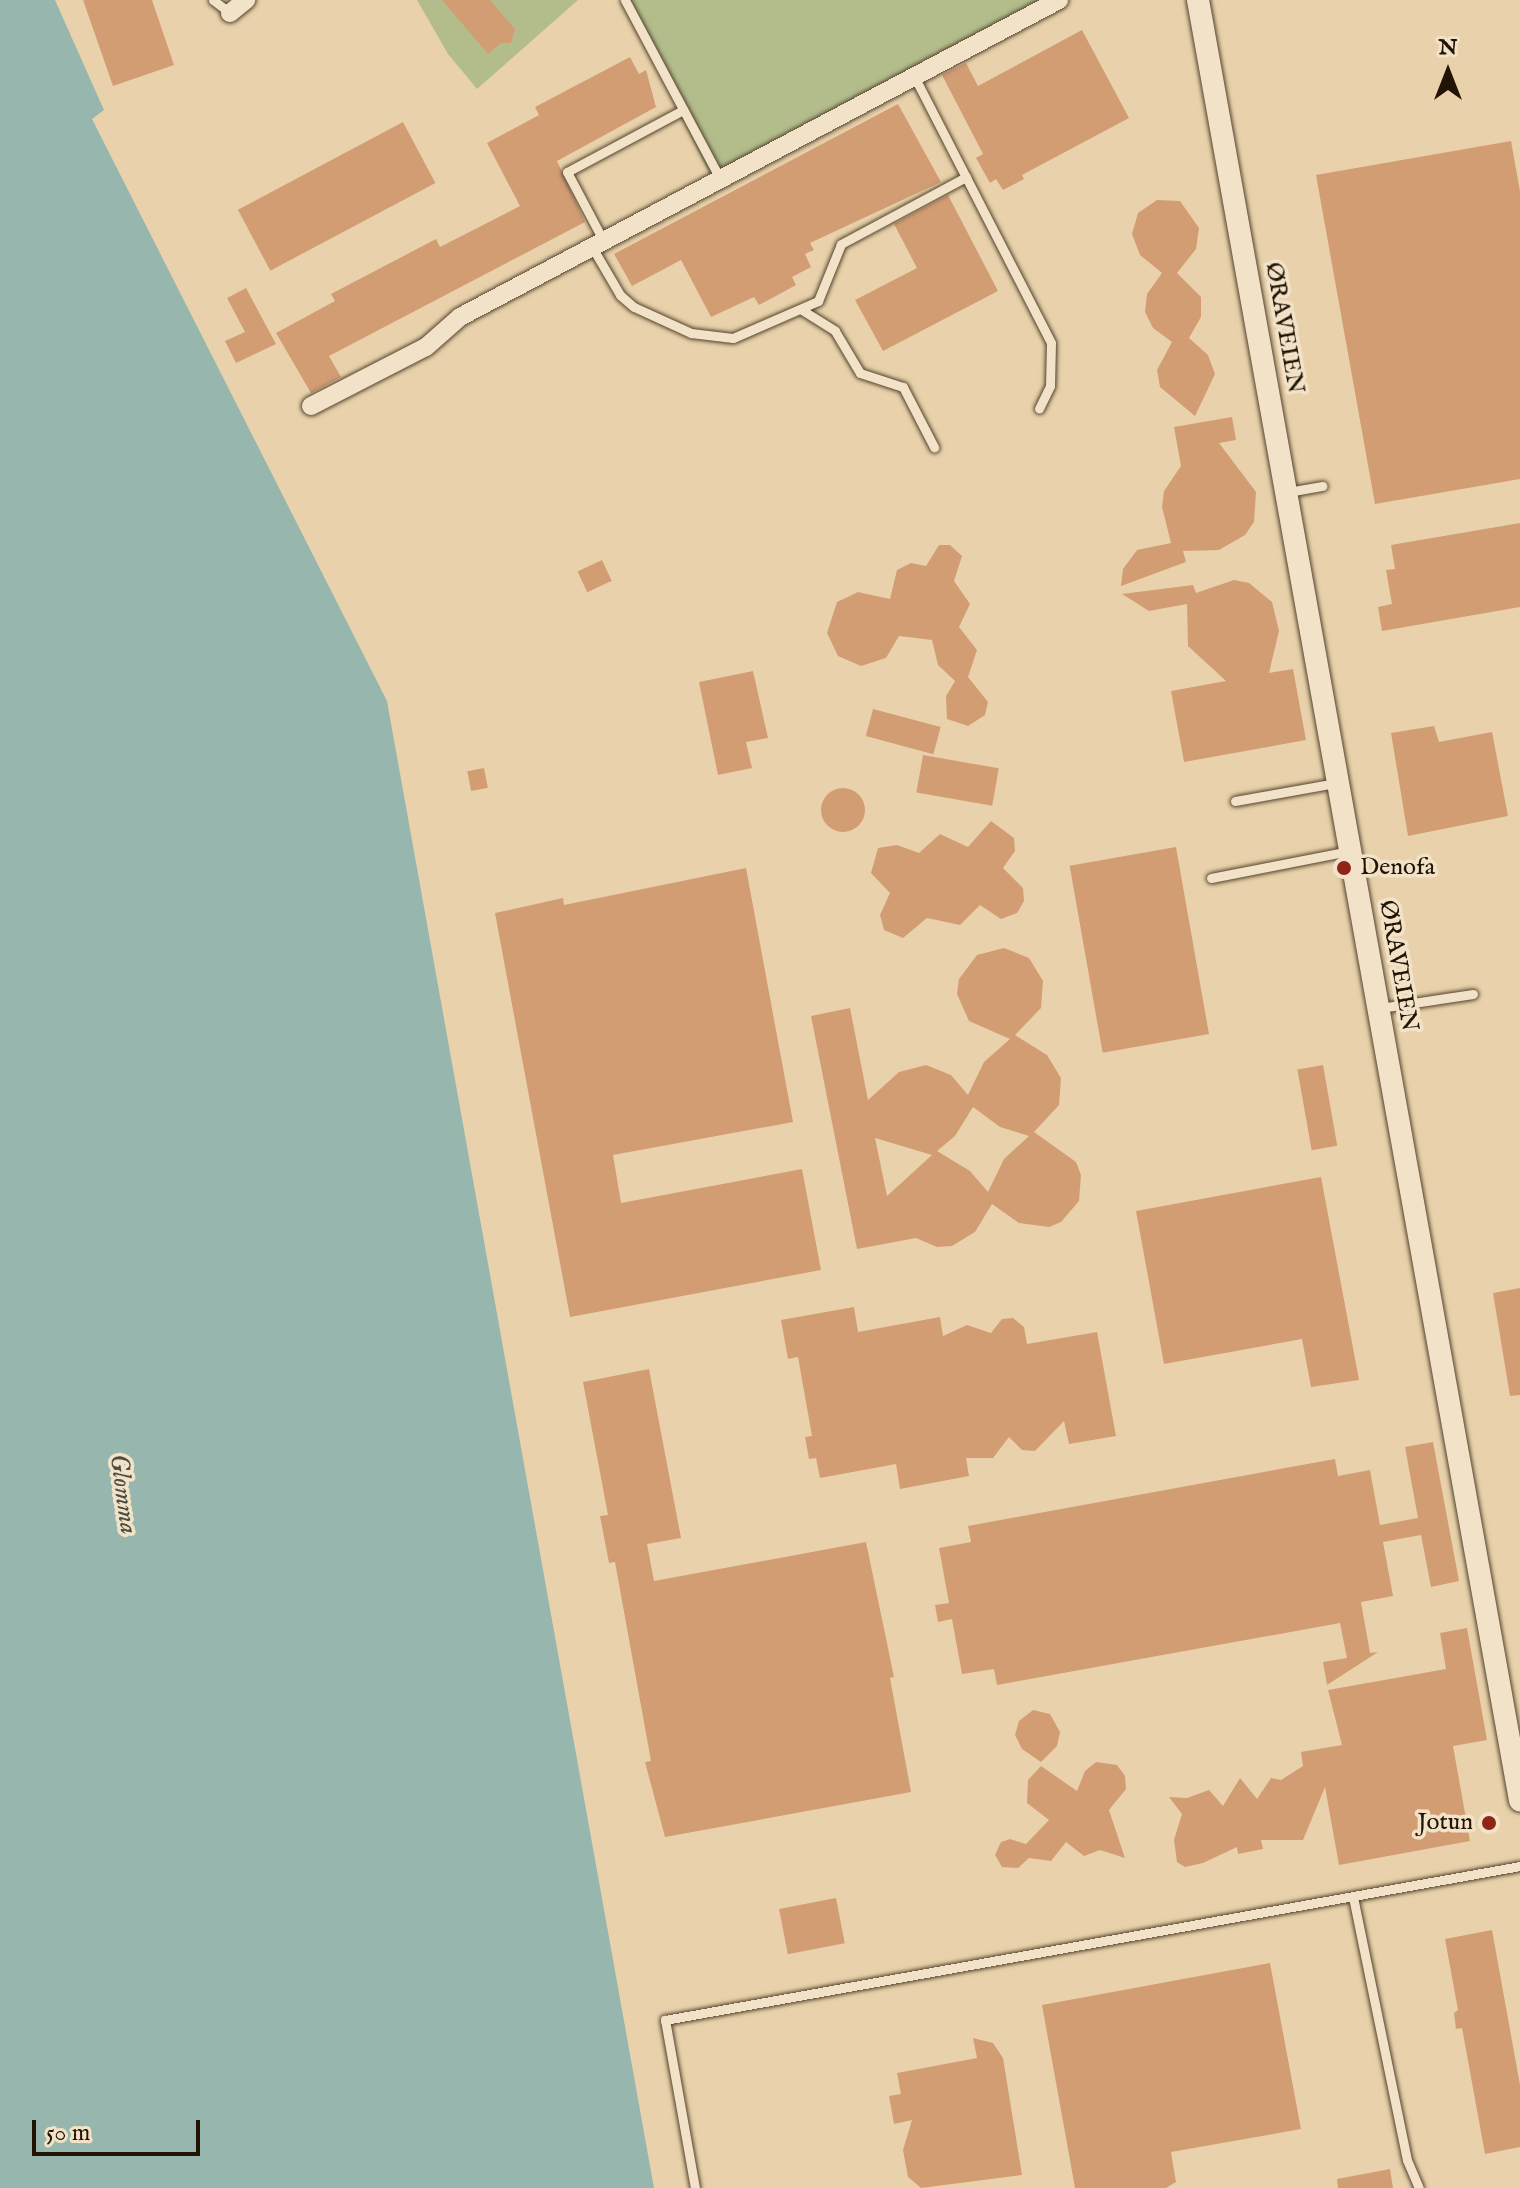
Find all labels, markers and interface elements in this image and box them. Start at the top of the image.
north arrow [1408,32,1488,112]
text: N [1438,34,1458,62]
street label: ØRAVEIEN [1258,260,1310,396]
place label: Denofa [1360,854,1435,882]
marker: Denofa [1335,859,1353,877]
street label: ØRAVEIEN [1372,898,1424,1034]
water label: Glomma [102,1452,144,1536]
place label: Jotun [1417,1809,1473,1837]
marker: Jotun [1480,1814,1498,1832]
scale bar [36,2104,204,2154]
text: 50 m [46,2118,90,2149]

